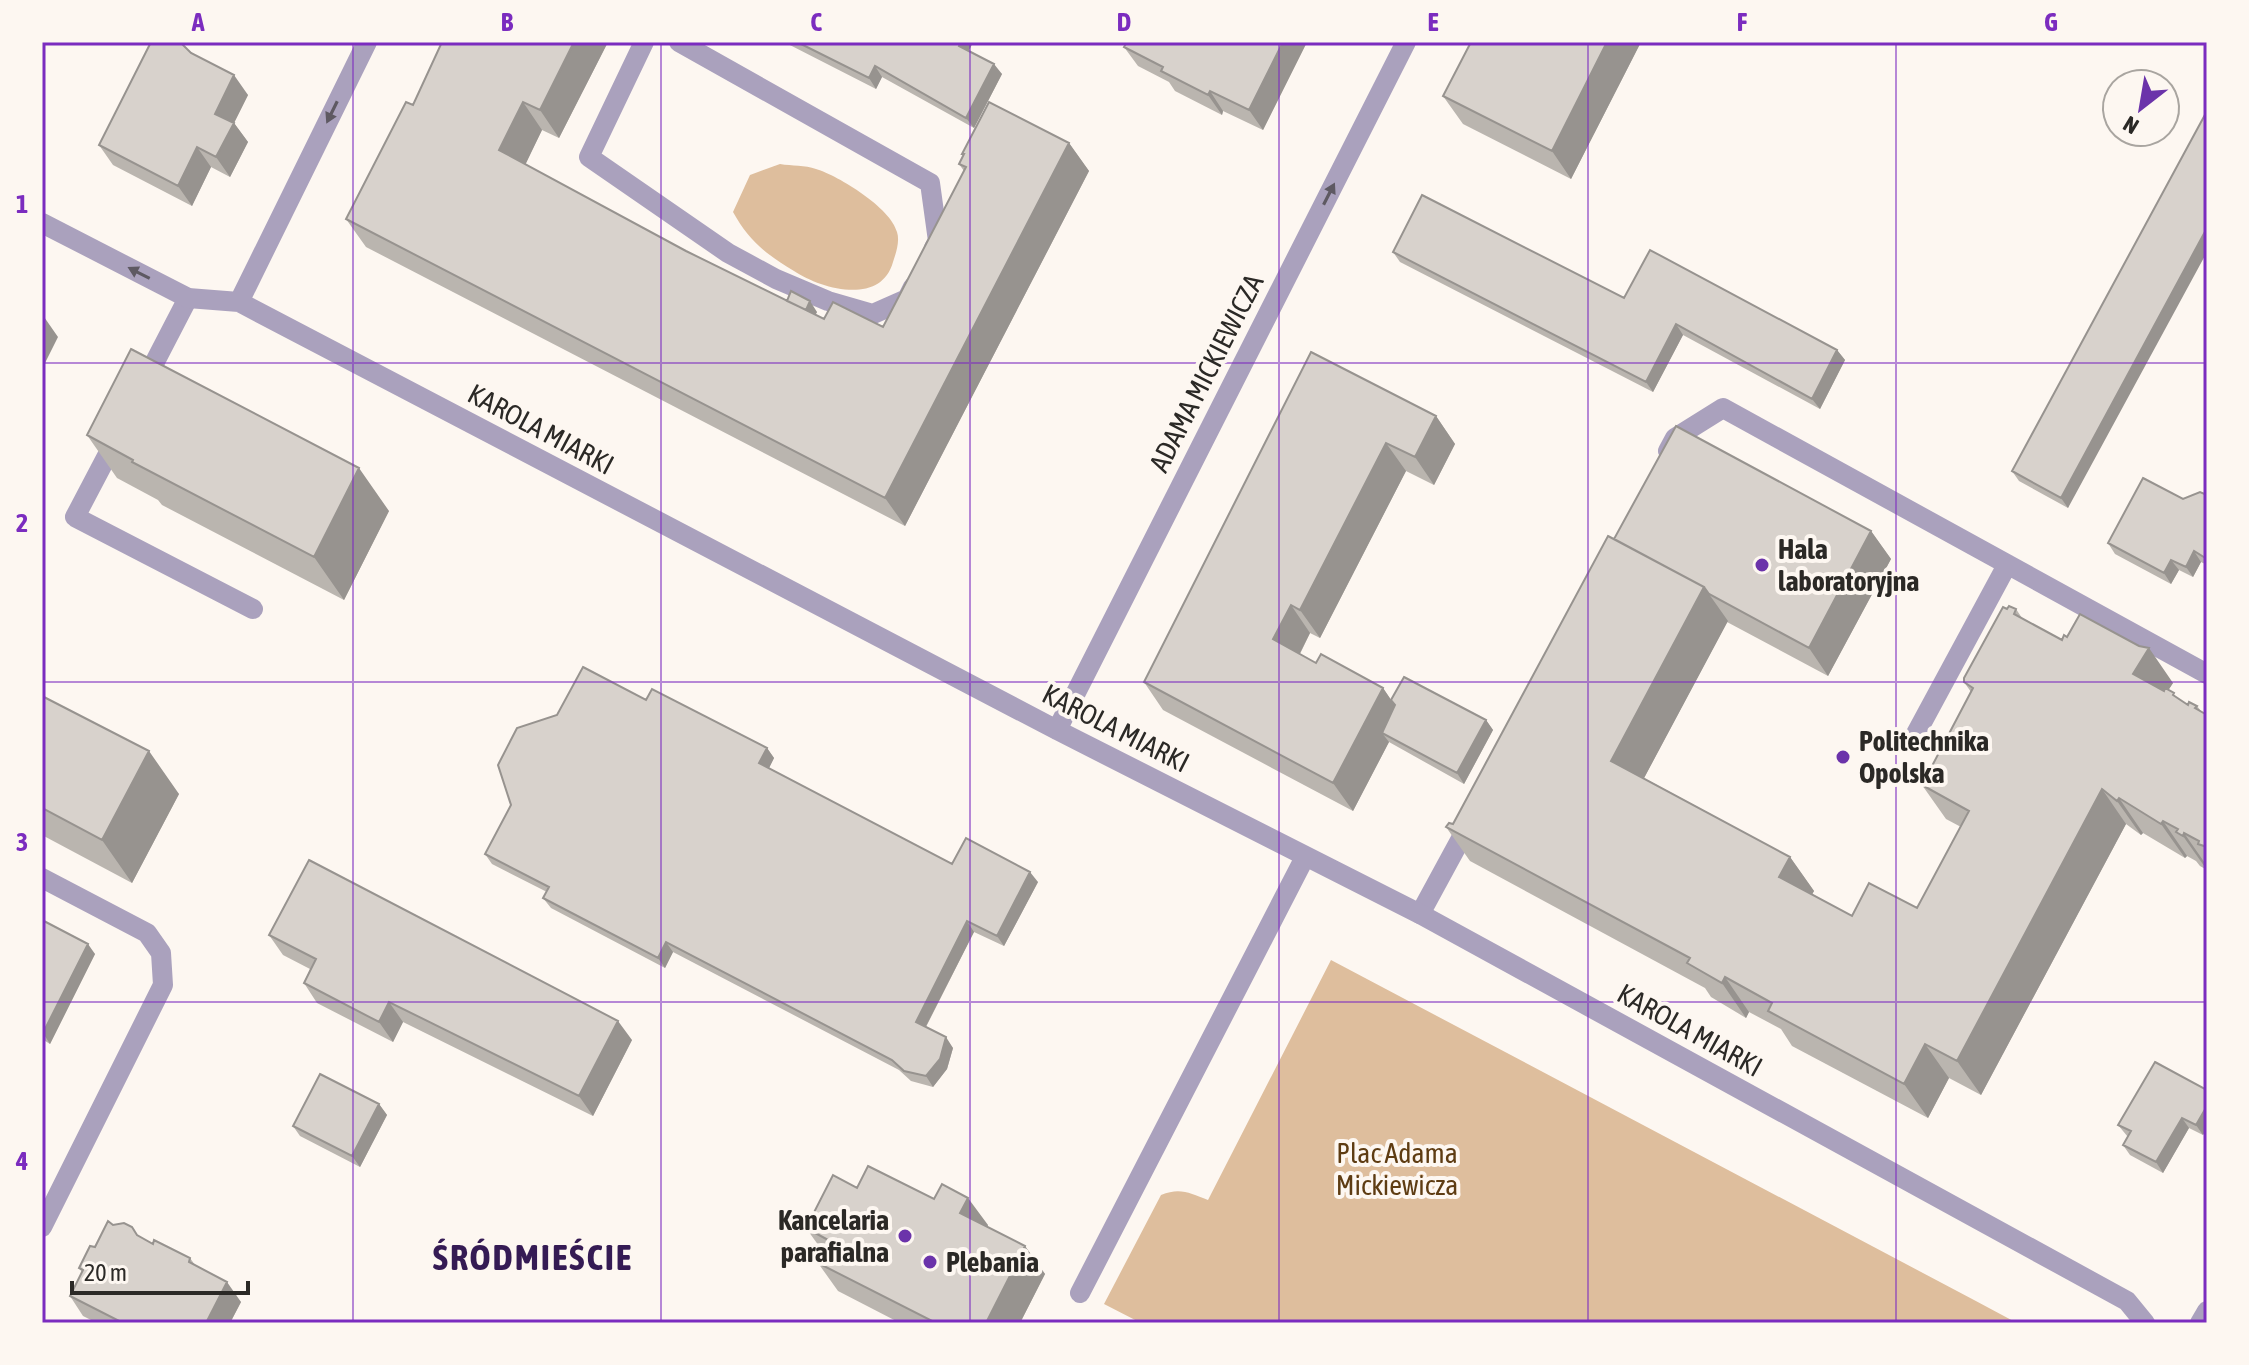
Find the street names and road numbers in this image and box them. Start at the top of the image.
street label: ADAMA MICKIEWICZA [1142,269,1270,477]
street label: KAROLA MIARKI [463,377,619,481]
street label: KAROLA MIARKI [1037,677,1195,779]
street label: KAROLA MIARKI [1612,977,1768,1083]

